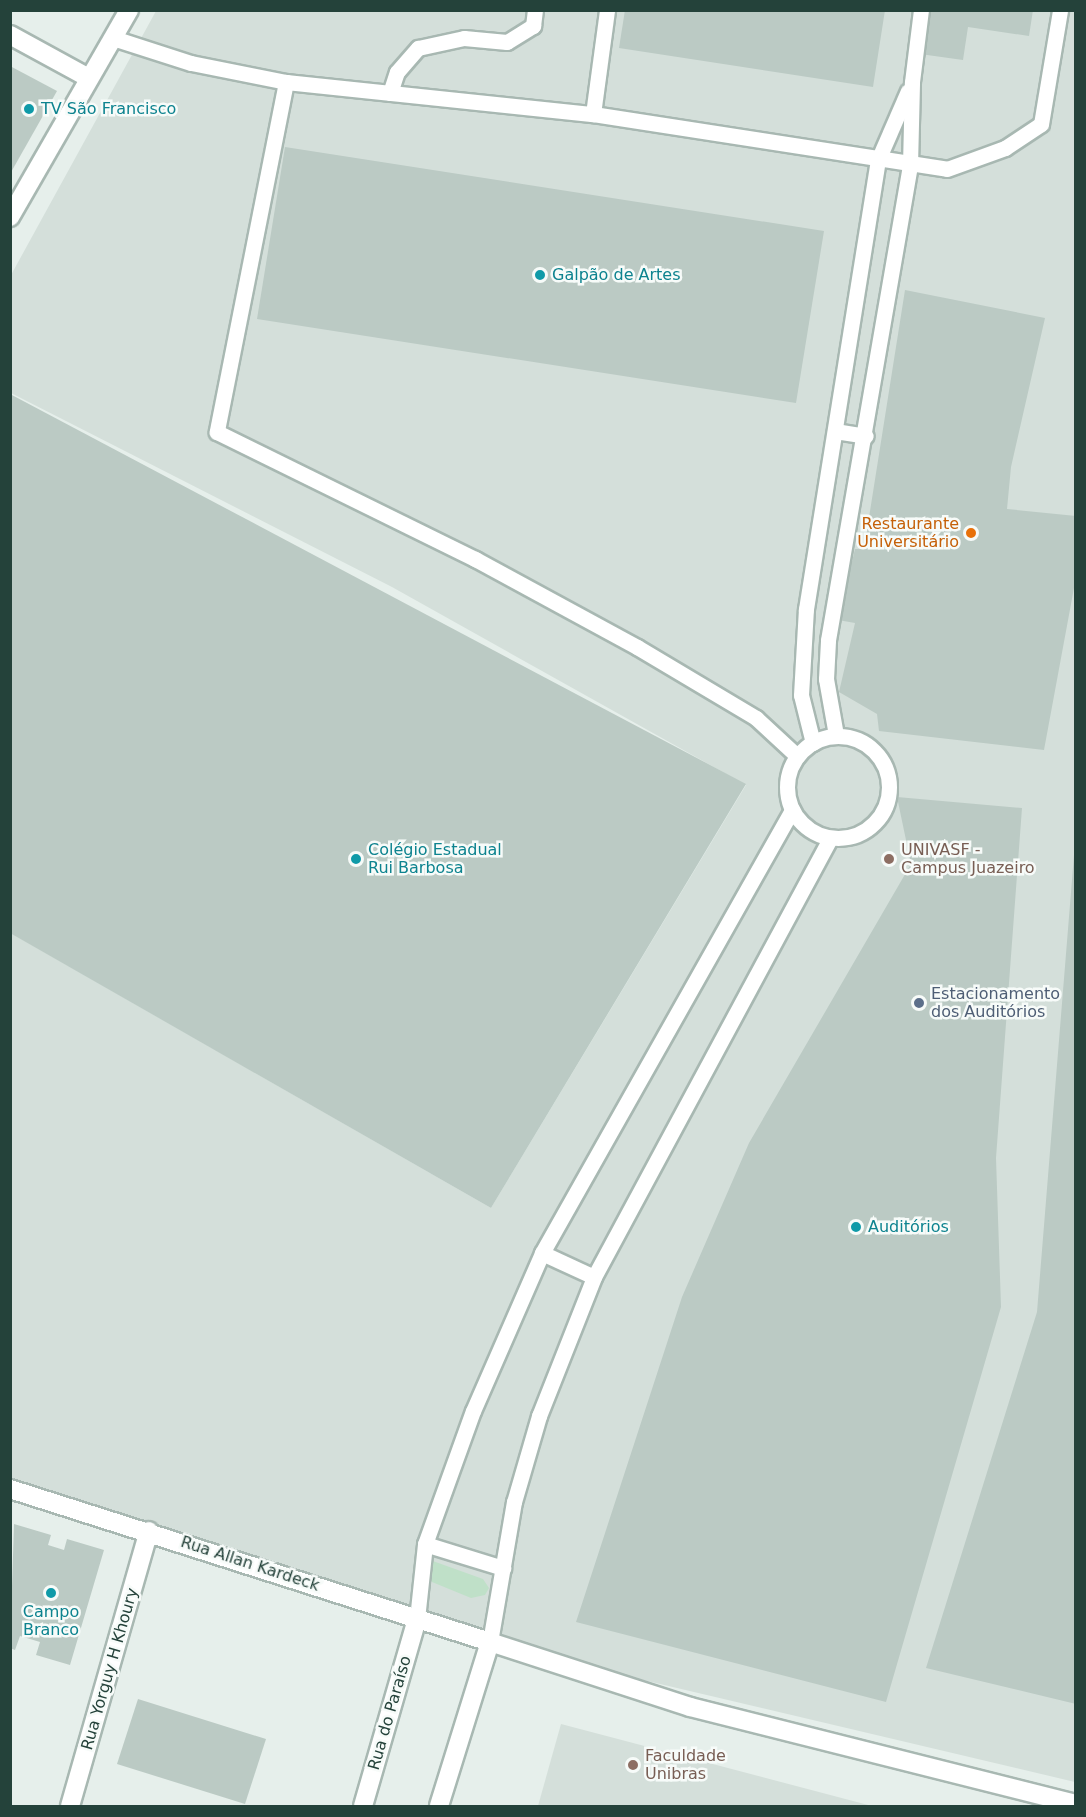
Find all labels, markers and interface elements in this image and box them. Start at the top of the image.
place label: TV São Francisco [41,99,176,119]
marker: TV São Francisco [22,102,36,116]
place label: Galpão de Artes [552,265,681,285]
marker: Galpão de Artes [533,268,547,282]
place label: Restaurante Universitário [857,514,959,552]
marker: Restaurante Universitário [964,526,978,540]
place label: Colégio Estadual Rui Barbosa [368,840,502,878]
place label: UNIVASF - Campus Juazeiro [901,840,1035,878]
marker: Colégio Estadual Rui Barbosa [349,852,363,866]
marker: UNIVASF - Campus Juazeiro [882,852,896,866]
place label: Estacionamento dos Auditórios [931,984,1060,1022]
marker: Estacionamento dos Auditórios [912,996,926,1010]
place label: Auditórios [868,1217,949,1237]
marker: Auditórios [849,1220,863,1234]
street label: Rua Allan Kardeck [178,1533,322,1595]
marker: Campo Branco [44,1586,58,1600]
street label: Rua Yorguy H Khoury [78,1586,142,1752]
place label: Campo Branco [23,1602,79,1640]
street label: Rua do Paraíso [364,1654,416,1772]
place label: Faculdade Unibras [645,1746,726,1784]
marker: Faculdade Unibras [626,1758,640,1772]

